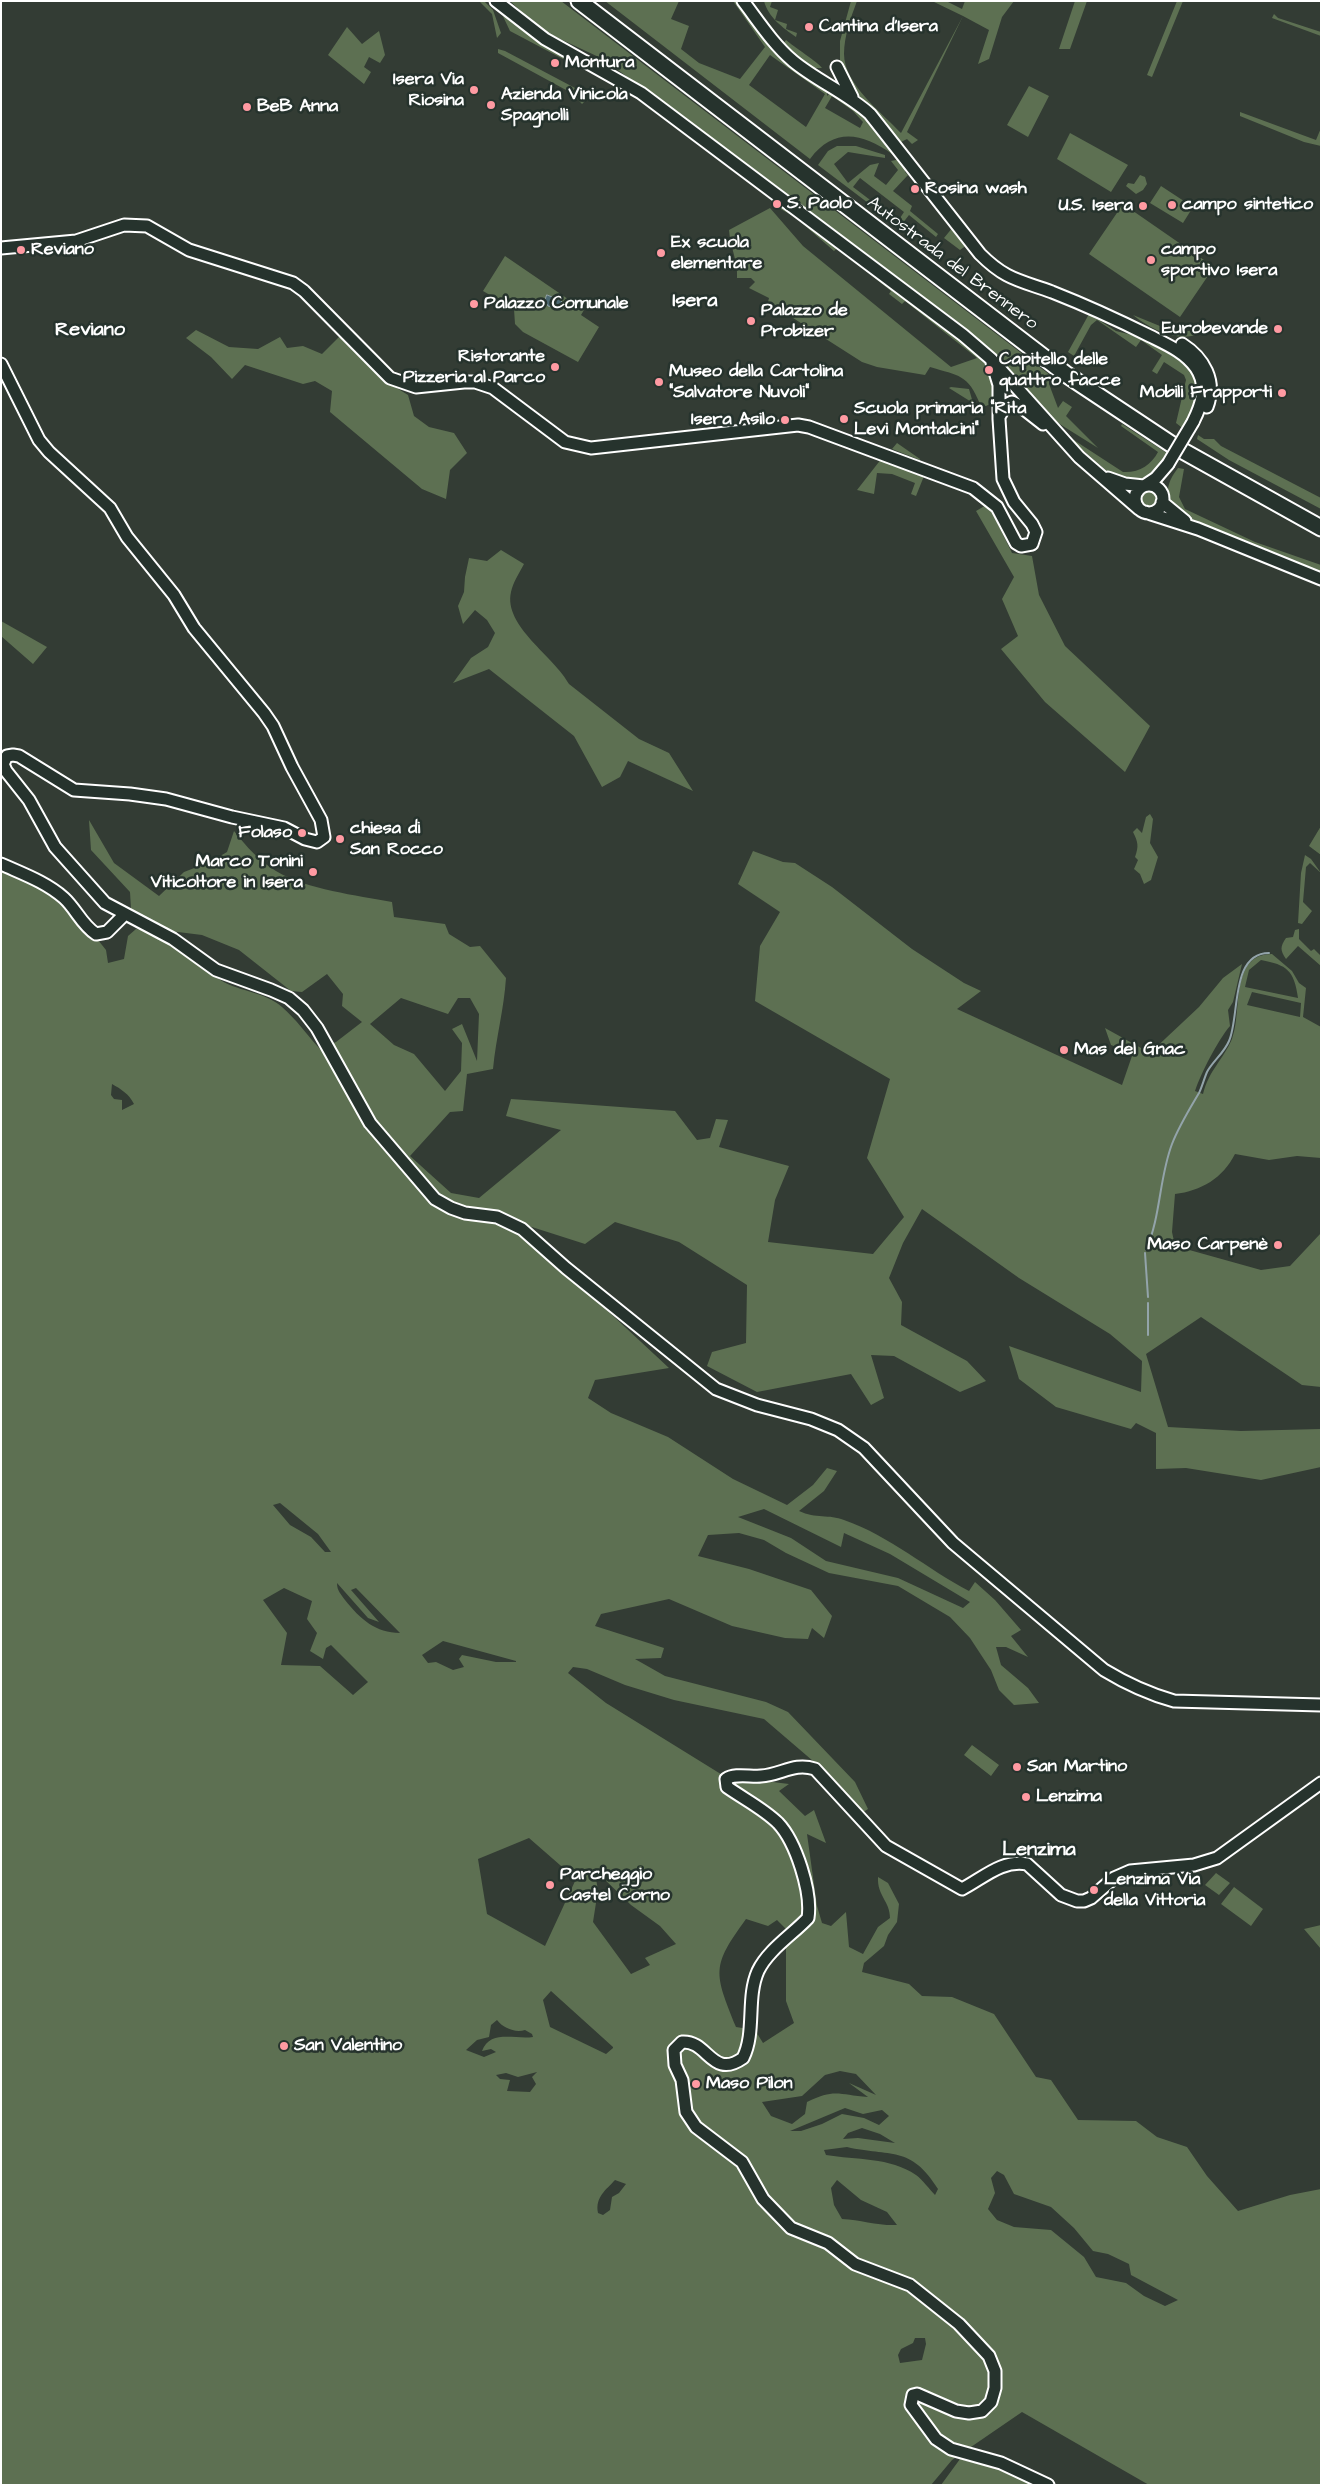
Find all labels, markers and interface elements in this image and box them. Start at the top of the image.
place label: Cantina d'Isera [819,16,938,38]
marker: Cantina d'Isera [803,21,815,33]
place label: Montura [565,52,635,74]
marker: Montura [549,57,561,69]
place label: Isera Via Riosina [393,69,464,112]
marker: Isera Via Riosina [468,84,480,96]
place label: Azienda Vinicola Spagnolli [501,84,628,126]
place label: BeB Anna [257,96,338,118]
marker: Azienda Vinicola Spagnolli [485,99,497,111]
marker: BeB Anna [241,101,253,113]
place label: Rosina wash [925,178,1027,200]
marker: Rosina wash [909,183,921,195]
place label: S. Paolo [787,193,852,215]
street label: Autostrada del Brennero [862,193,1042,335]
place label: campo sintetico [1182,194,1313,216]
place label: U.S. Isera [1058,195,1133,217]
marker: S. Paolo [771,198,783,210]
marker: campo sintetico [1166,199,1178,211]
marker: U.S. Isera [1137,200,1149,212]
place label: Ex scuola elementare [671,232,762,274]
place label: Reviano [31,239,94,261]
place label: campo sportivo Isera [1161,239,1277,282]
marker: Reviano [15,244,27,256]
marker: Ex scuola elementare [655,247,667,259]
marker: campo sportivo Isera [1145,254,1157,266]
district label: Isera [672,290,718,314]
place label: Palazzo Comunale [484,293,629,315]
marker: Palazzo Comunale [468,298,480,310]
place label: Palazzo de Probizer [761,300,848,342]
marker: Palazzo de Probizer [745,315,757,327]
place label: Eurobevande [1162,318,1268,340]
district label: Reviano [55,319,125,343]
marker: Eurobevande [1272,323,1284,335]
place label: Ristorante Pizzeria al Parco [403,346,545,388]
place label: Capitello delle quattro facce [999,349,1121,392]
marker: Ristorante Pizzeria al Parco [549,361,561,373]
place label: Museo della Cartolina "Salvatore Nuvoli" [669,361,843,404]
marker: Capitello delle quattro facce [983,364,995,376]
marker: Museo della Cartolina "Salvatore Nuvoli" [653,376,665,388]
place label: Mobili Frapporti [1140,382,1272,404]
marker: Mobili Frapporti [1276,387,1288,399]
place label: Scuola primaria "Rita Levi Montalcini" [854,398,1027,440]
place label: Isera Asilo [691,409,775,431]
marker: Scuola primaria "Rita Levi Montalcini" [838,413,850,425]
marker: Isera Asilo [779,414,791,426]
place label: chiesa di San Rocco [350,818,443,861]
place label: Folaso [238,822,292,844]
marker: Folaso [296,827,308,839]
marker: chiesa di San Rocco [334,833,346,845]
place label: Marco Tonini Viticoltore in Isera [151,851,303,894]
marker: Marco Tonini Viticoltore in Isera [307,866,319,878]
place label: Mas del Gnac [1074,1039,1185,1061]
marker: Mas del Gnac [1058,1044,1070,1056]
place label: Maso Carpenè [1147,1234,1268,1256]
marker: Maso Carpenè [1272,1239,1284,1251]
place label: San Martino [1027,1756,1127,1778]
marker: San Martino [1011,1761,1023,1773]
place label: Lenzima [1036,1786,1102,1808]
marker: Lenzima [1020,1791,1032,1803]
district label: Lenzima [1002,1839,1076,1863]
place label: Parcheggio Castel Corno [560,1864,670,1906]
place label: Lenzima Via della Vittoria [1104,1869,1205,1912]
marker: Parcheggio Castel Corno [544,1879,556,1891]
marker: Lenzima Via della Vittoria [1088,1884,1100,1896]
place label: San Valentino [294,2035,402,2057]
marker: San Valentino [278,2040,290,2052]
place label: Maso Pilon [706,2073,793,2095]
marker: Maso Pilon [690,2078,702,2090]

